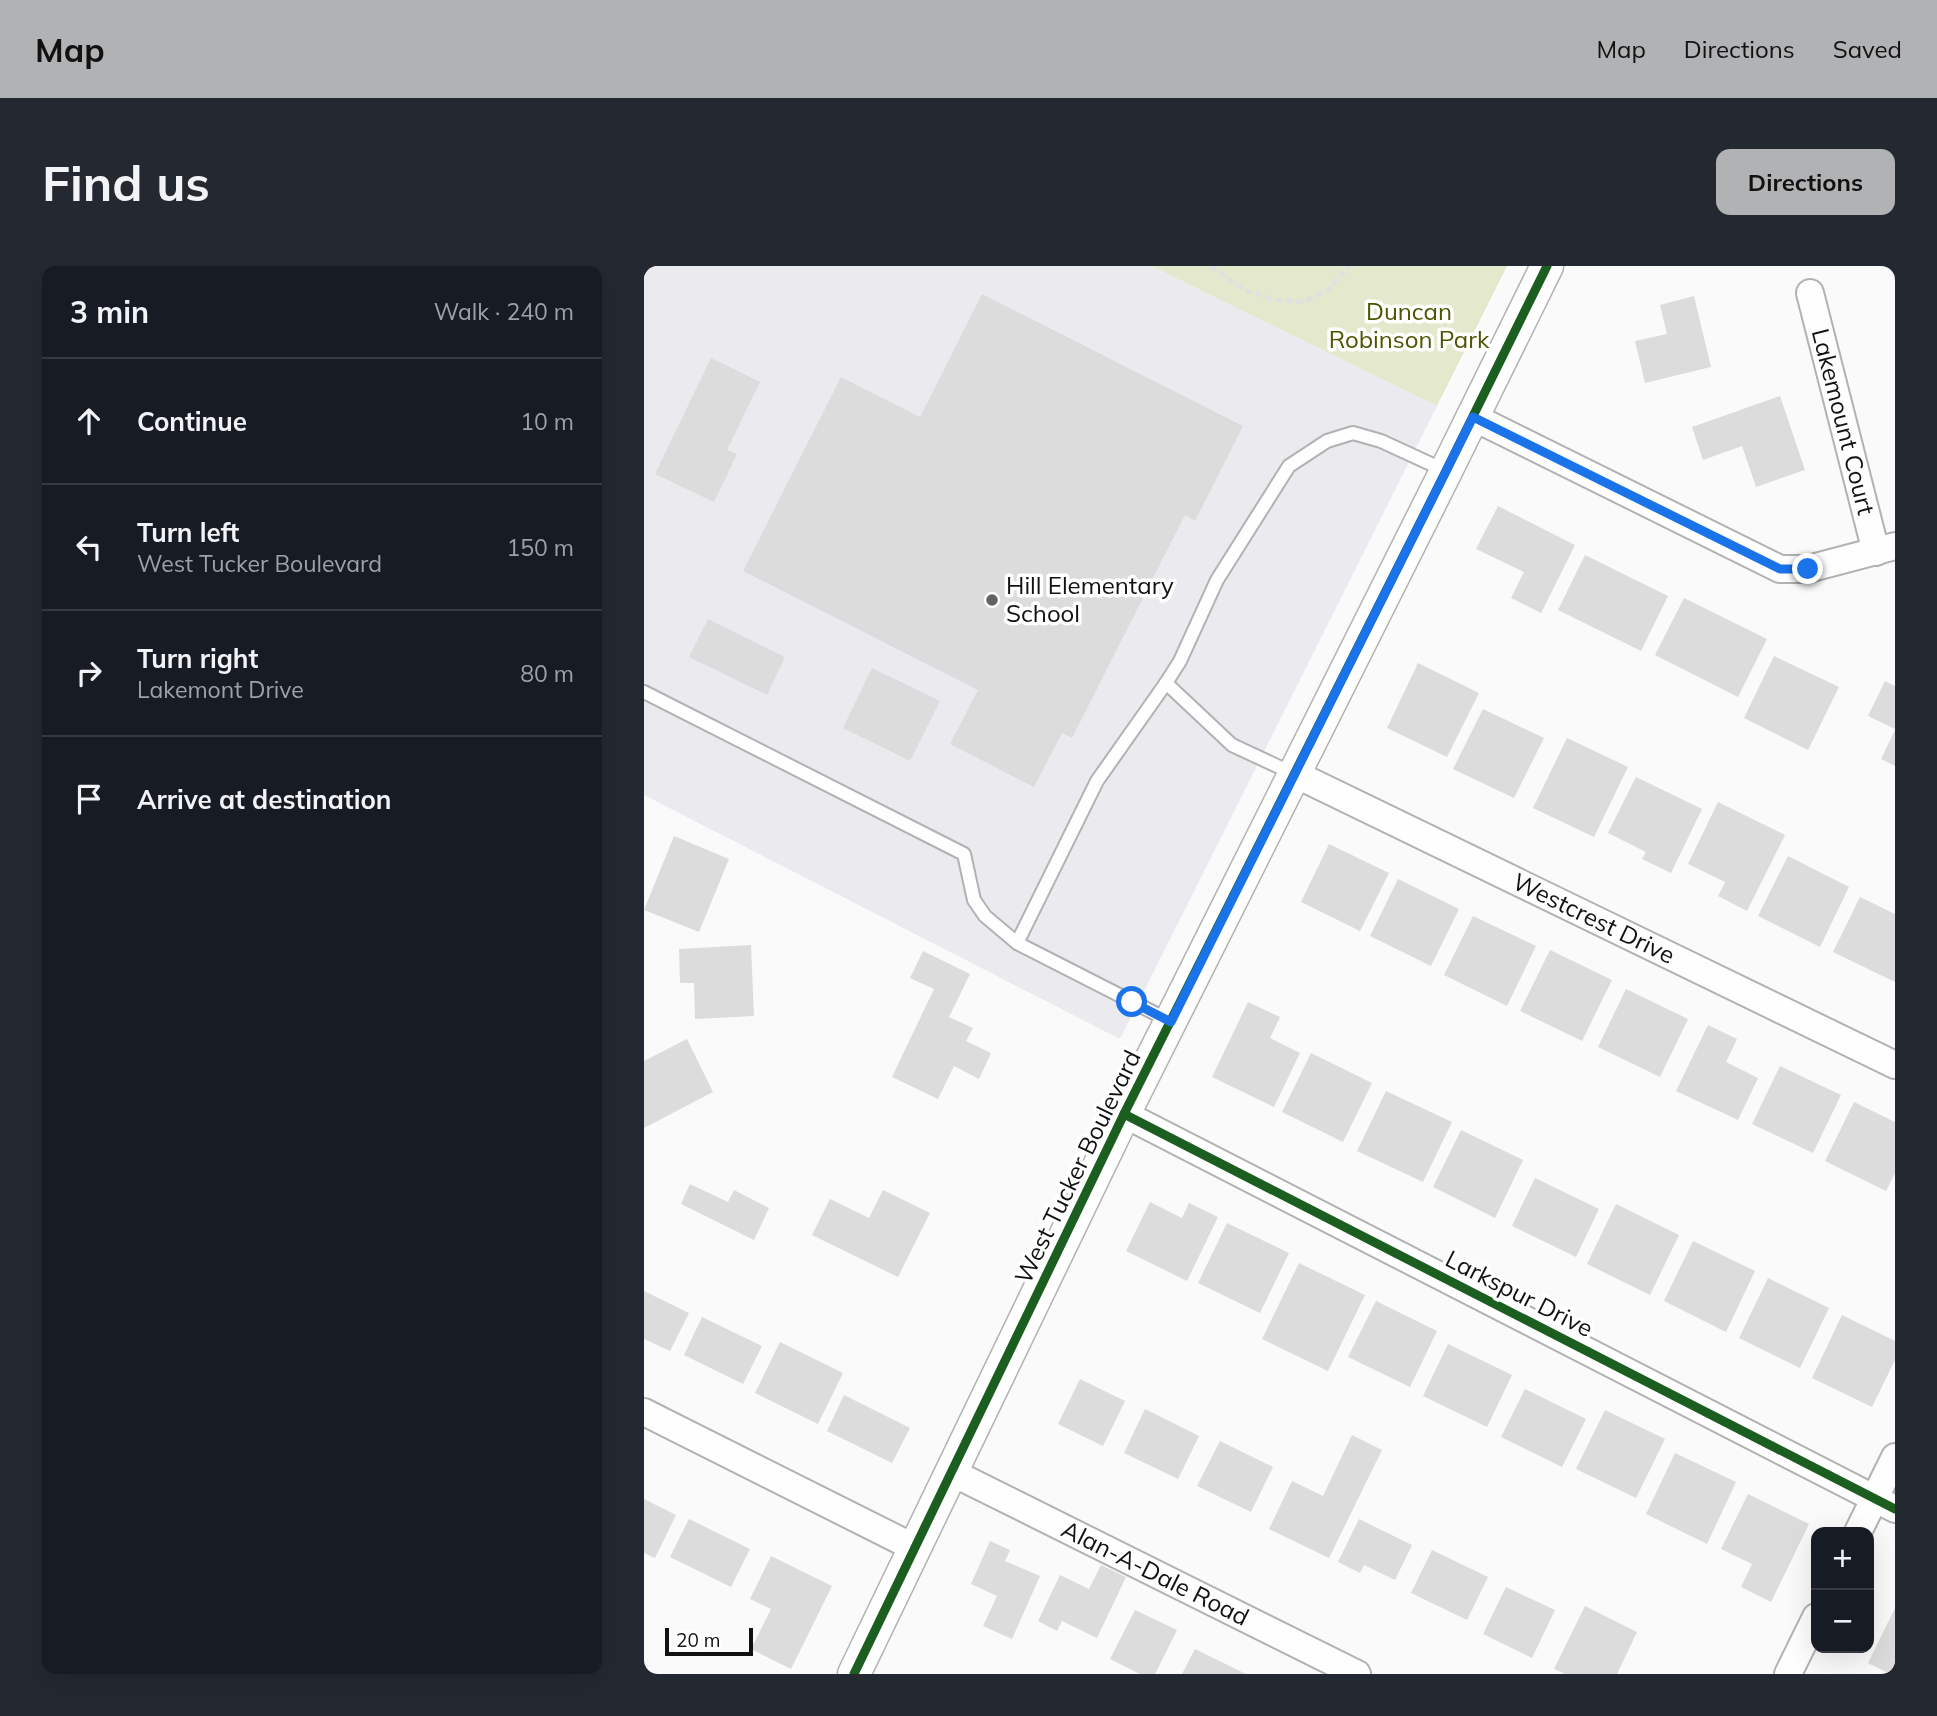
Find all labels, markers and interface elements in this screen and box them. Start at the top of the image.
text: Map [35,29,105,70]
text: Map [1596,34,1646,64]
text: Directions [1684,34,1795,64]
text: Saved [1833,34,1902,64]
button: Directions [1716,149,1895,215]
text: Find us [42,152,210,213]
text: 3 min [70,293,149,331]
park label: Duncan Robinson Park [1329,296,1490,354]
text: Walk · 240 m [434,297,574,326]
street label: Lakemount Court [1806,325,1882,518]
icon: ahead [70,402,108,440]
text: Continue [137,405,247,438]
text: 10 m [520,407,574,436]
text: Turn left [137,516,239,549]
icon: left [70,528,108,566]
text: 150 m [506,533,574,562]
text: West Tucker Boulevard [137,549,382,578]
route end [1792,553,1823,584]
place label: Hill Elementary School [1006,570,1174,628]
marker: Hill Elementary School [984,592,1000,608]
text: Turn right [137,642,258,675]
icon: right [70,654,108,692]
text: 80 m [520,659,574,688]
text: Lakemont Drive [137,675,304,704]
icon: arrive [70,780,108,818]
text: Arrive at destination [137,783,392,816]
street label: Westcrest Drive [1508,866,1680,970]
route start [1116,986,1147,1017]
street label: West Tucker Boulevard [1008,1045,1147,1288]
street label: Larkspur Drive [1441,1243,1598,1343]
street label: Alan-A-Dale Road [1057,1513,1254,1632]
map controls [1811,1527,1874,1653]
button: + [1811,1527,1874,1590]
button: − [1811,1590,1874,1653]
scale bar [665,1625,752,1657]
text: 20 m [676,1628,720,1652]

